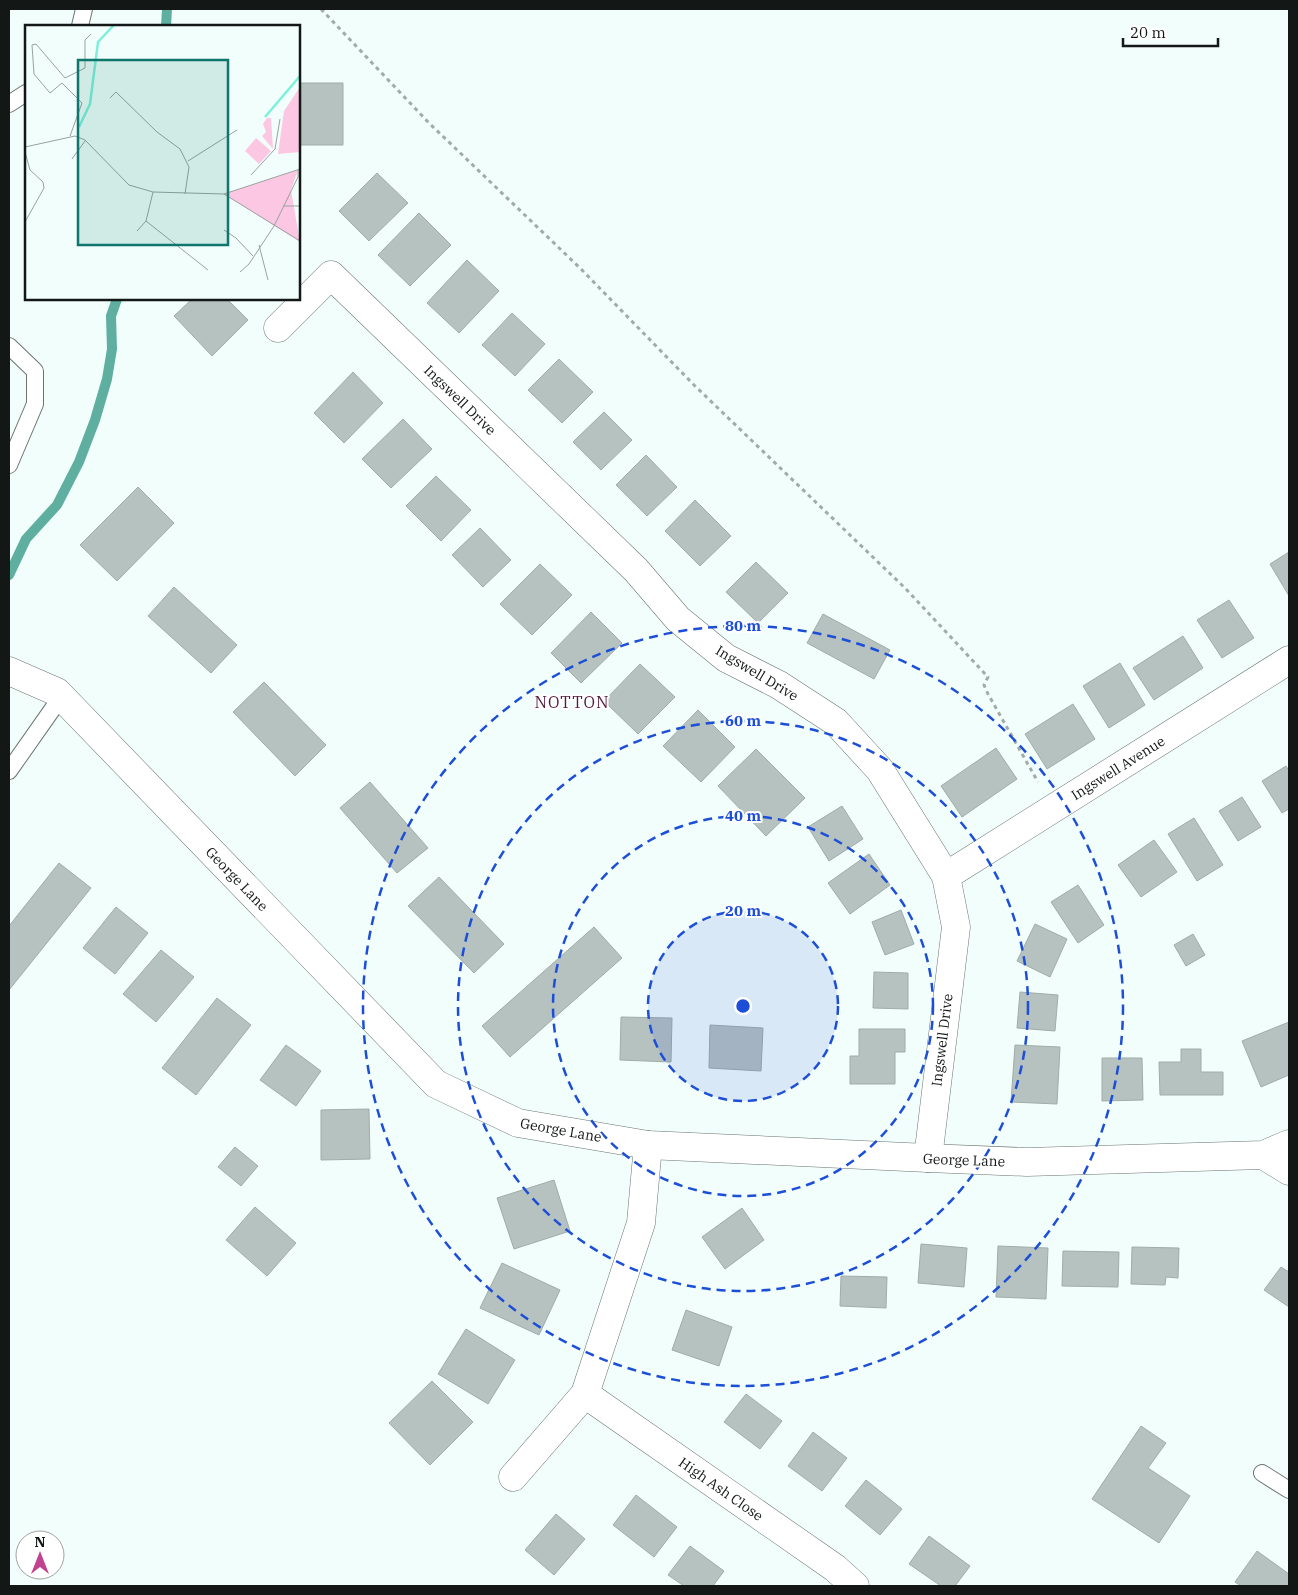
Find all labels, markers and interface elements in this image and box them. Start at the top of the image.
scale bar [1123,15,1218,47]
text: 20 m [1130,23,1166,42]
inset map [25,25,300,300]
street label: Ingswell Drive [420,361,500,439]
text: 80 m [725,616,761,635]
street label: Ingswell Drive [712,641,802,705]
district label: NOTTON [535,692,609,712]
text: 60 m [725,711,761,730]
street label: Ingswell Avenue [1068,732,1168,804]
text: 40 m [725,806,761,825]
street label: George Lane [202,843,272,915]
text: 20 m [725,901,761,920]
street label: Ingswell Drive [927,993,957,1087]
centre of rings [734,997,752,1015]
street label: George Lane [519,1114,603,1146]
street label: George Lane [923,1150,1005,1170]
street label: High Ash Close [675,1453,767,1525]
north arrow [15,1530,65,1580]
text: N [34,1533,46,1551]

